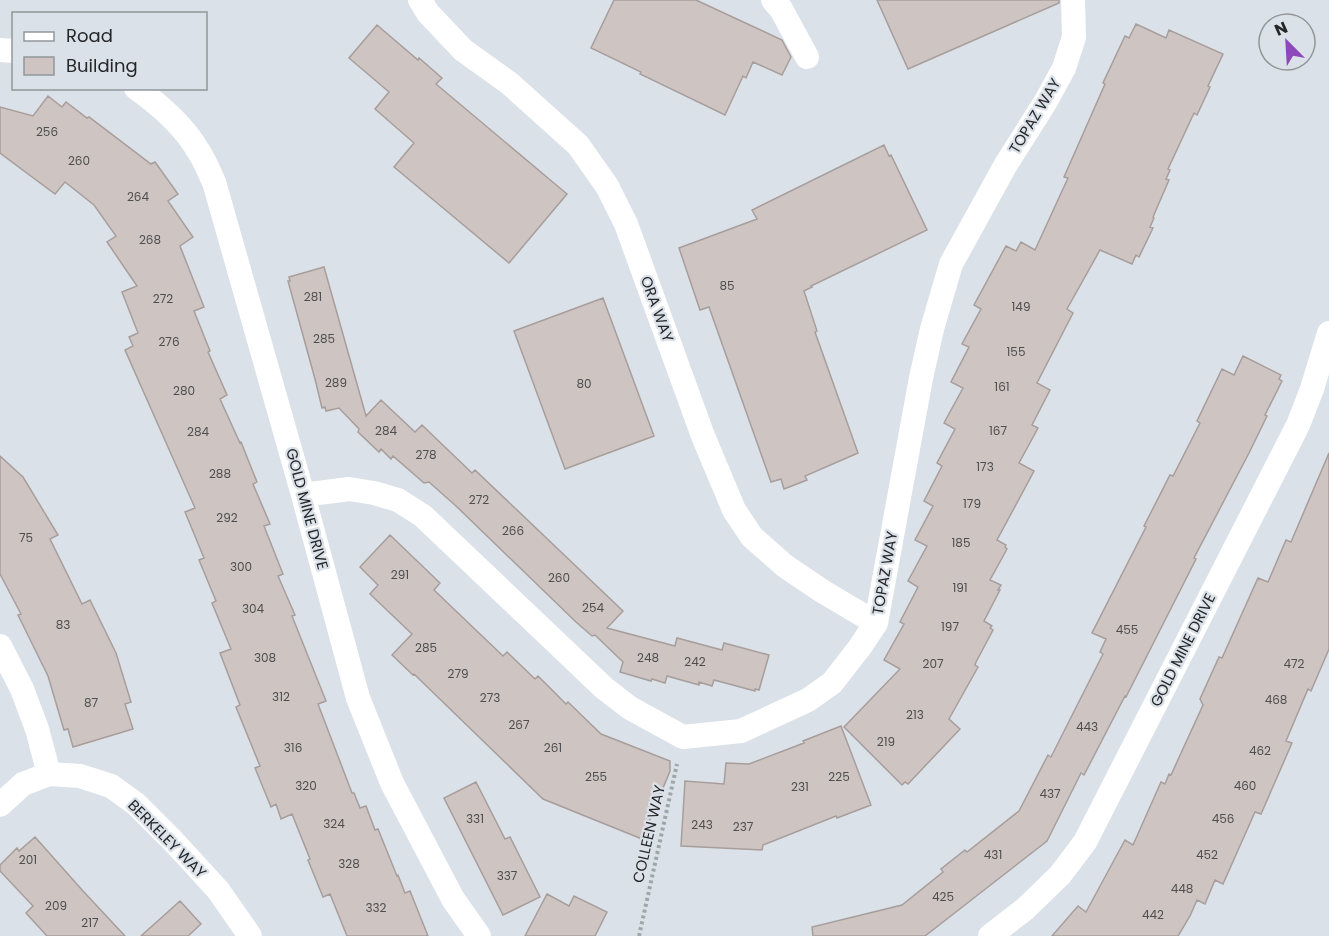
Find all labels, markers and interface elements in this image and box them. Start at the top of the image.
legend [12,12,207,90]
north arrow [1257,12,1317,72]
text: N [1271,16,1291,42]
text: Road [66,23,113,48]
text: Building [66,53,138,78]
street label: TOPAZ WAY [1004,74,1065,157]
house number: 256 [36,123,58,140]
house number: 260 [68,152,90,169]
house number: 264 [127,188,149,205]
house number: 268 [139,231,161,248]
street label: ORA WAY [636,273,679,345]
house number: 85 [719,277,735,294]
house number: 281 [304,288,322,305]
house number: 272 [153,290,173,307]
house number: 149 [1012,298,1030,315]
house number: 285 [313,330,335,347]
house number: 276 [158,333,180,350]
house number: 155 [1007,343,1025,360]
house number: 289 [325,374,347,391]
house number: 80 [576,375,592,392]
house number: 161 [994,378,1010,395]
house number: 280 [173,382,195,399]
house number: 284 [375,422,397,439]
house number: 167 [989,422,1007,439]
house number: 284 [187,423,209,440]
street label: GOLD MINE DRIVE [281,446,334,572]
house number: 278 [415,446,437,463]
house number: 173 [976,458,994,475]
house number: 288 [209,465,231,482]
house number: 272 [469,491,489,508]
house number: 179 [963,495,981,512]
house number: 292 [216,509,238,526]
house number: 266 [502,522,524,539]
house number: 75 [19,529,33,546]
street label: TOPAZ WAY [867,529,902,616]
house number: 185 [952,534,970,551]
house number: 300 [230,558,252,575]
house number: 291 [391,566,409,583]
house number: 260 [548,569,570,586]
house number: 191 [952,579,968,596]
street label: GOLD MINE DRIVE [1145,589,1220,710]
house number: 254 [582,599,604,616]
house number: 304 [242,600,265,617]
house number: 83 [56,616,70,633]
house number: 197 [941,618,959,635]
house number: 455 [1116,621,1138,638]
house number: 285 [415,639,437,656]
house number: 308 [254,649,276,666]
house number: 248 [637,649,659,666]
house number: 242 [684,653,706,670]
house number: 207 [923,655,944,672]
house number: 472 [1283,655,1305,672]
house number: 279 [447,665,469,682]
house number: 312 [272,688,290,705]
house number: 273 [480,689,500,706]
house number: 468 [1265,691,1287,708]
house number: 87 [84,694,99,711]
house number: 213 [906,706,924,723]
house number: 267 [508,716,530,733]
house number: 443 [1076,718,1098,735]
house number: 219 [877,733,895,750]
house number: 316 [284,739,302,756]
house number: 261 [544,739,562,756]
house number: 462 [1249,742,1271,759]
house number: 255 [585,768,607,785]
house number: 225 [828,768,850,785]
house number: 320 [295,777,317,794]
house number: 460 [1234,777,1256,794]
house number: 231 [791,778,809,795]
street label: COLLEEN WAY [627,783,670,885]
house number: 437 [1039,785,1061,802]
street label: BERKELEY WAY [123,795,211,883]
house number: 331 [466,810,484,827]
house number: 456 [1212,810,1234,827]
house number: 324 [323,815,345,832]
house number: 243 [691,816,713,833]
house number: 237 [733,818,754,835]
house number: 431 [984,846,1002,863]
house number: 452 [1196,846,1218,863]
house number: 201 [19,851,37,868]
house number: 328 [338,855,360,872]
house number: 337 [497,867,518,884]
house number: 448 [1171,880,1193,897]
house number: 425 [932,888,954,905]
house number: 209 [45,897,67,914]
house number: 332 [365,899,387,916]
house number: 442 [1142,906,1164,923]
house number: 217 [81,914,99,931]

